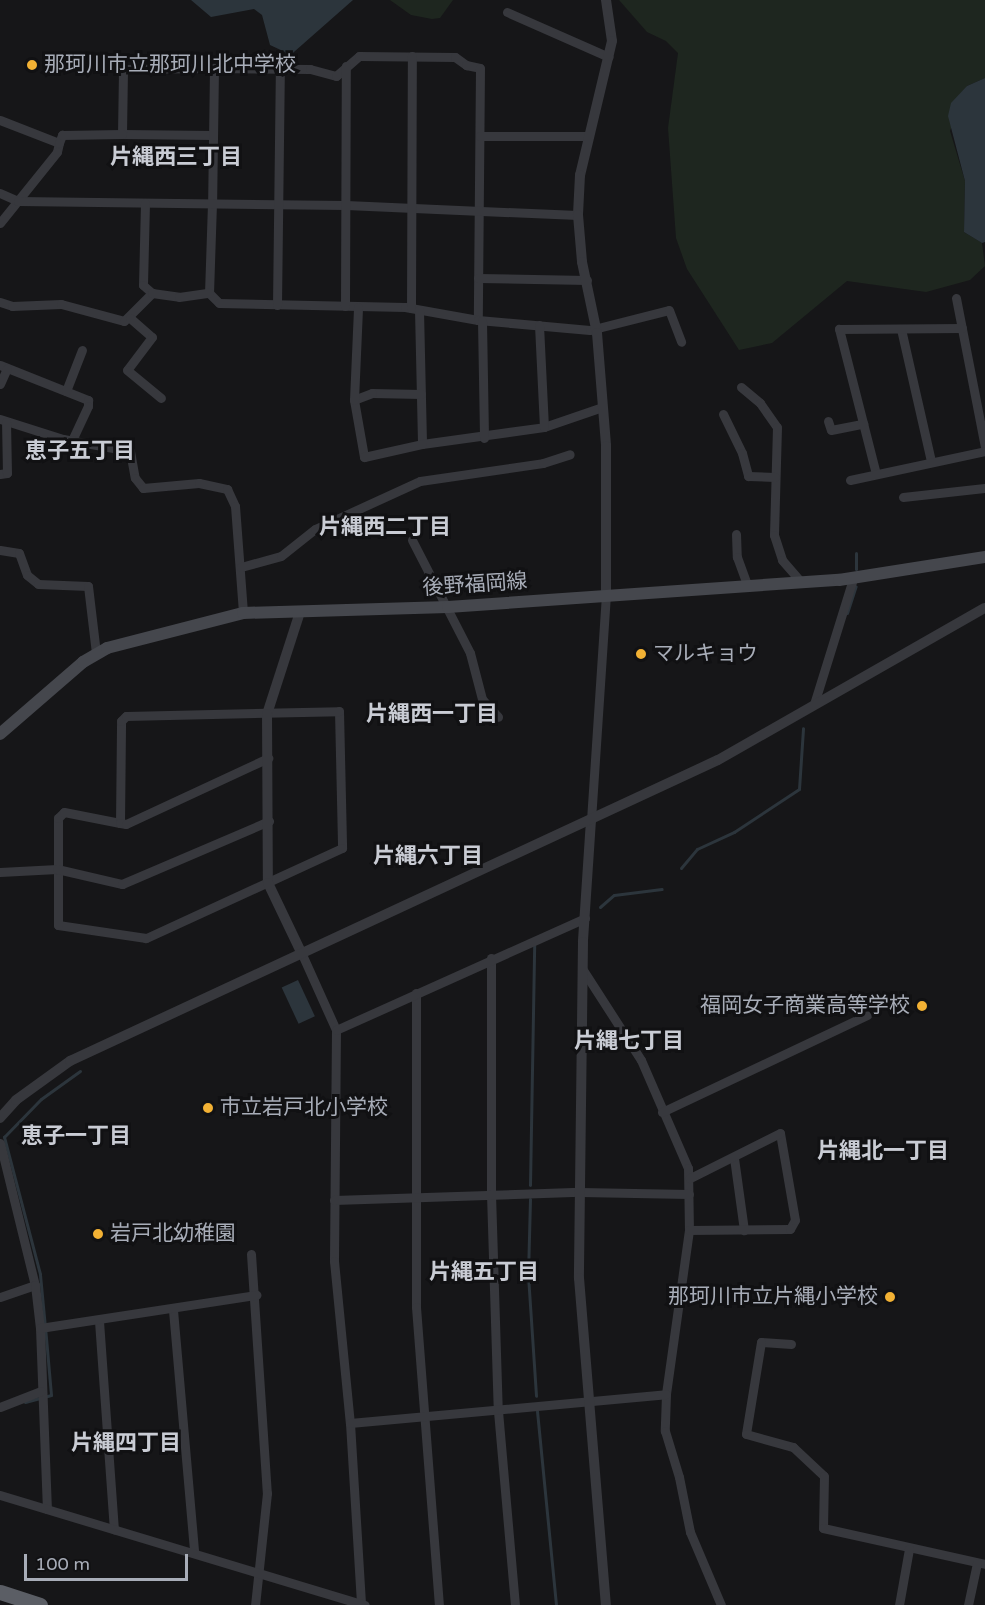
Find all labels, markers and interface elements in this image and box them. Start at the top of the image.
place label: 那珂川市立那珂川北中学校 [44,52,296,78]
marker: 那珂川市立那珂川北中学校 [25,58,39,72]
district label: 片縄西三丁目 [110,145,242,171]
district label: 恵子五丁目 [25,439,135,465]
district label: 片縄西二丁目 [319,515,451,541]
street label: 後野福岡線 [422,569,528,601]
place label: マルキョウ [653,641,758,667]
marker: マルキョウ [634,647,648,661]
district label: 片縄西一丁目 [366,702,498,728]
district label: 片縄六丁目 [373,844,483,870]
place label: 福岡女子商業高等学校 [700,993,910,1019]
marker: 福岡女子商業高等学校 [915,999,929,1013]
district label: 片縄七丁目 [574,1029,684,1055]
place label: 市立岩戸北小学校 [220,1095,388,1121]
marker: 市立岩戸北小学校 [201,1101,215,1115]
district label: 恵子一丁目 [21,1124,131,1150]
district label: 片縄北一丁目 [817,1139,949,1165]
place label: 岩戸北幼稚園 [110,1221,236,1247]
marker: 岩戸北幼稚園 [91,1227,105,1241]
district label: 片縄五丁目 [429,1260,539,1286]
place label: 那珂川市立片縄小学校 [668,1284,878,1310]
marker: 那珂川市立片縄小学校 [883,1290,897,1304]
district label: 片縄四丁目 [71,1431,181,1457]
scale bar [27,1542,190,1580]
text: 100 m [35,1553,90,1575]

